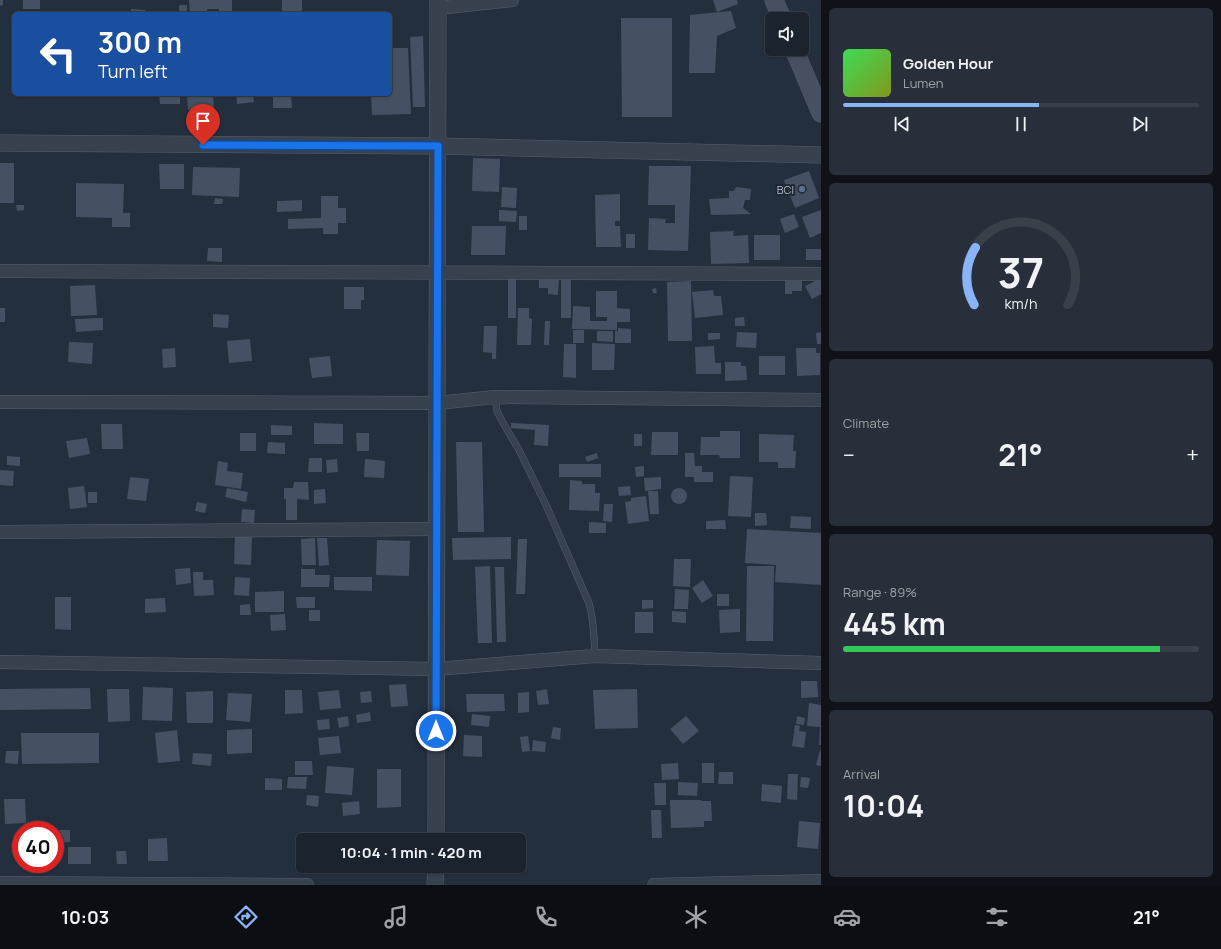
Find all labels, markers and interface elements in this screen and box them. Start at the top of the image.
map controls [765,12,809,56]
button: sound [765,12,809,56]
text: 300 m [98,23,182,61]
icon: left [32,28,84,80]
text: Golden Hour [903,53,993,74]
text: Turn left [98,59,168,83]
text: Lumen [903,74,943,92]
pin [186,104,220,145]
icon: arrive [192,110,214,132]
icon: previous [891,113,913,135]
icon: pause [1010,113,1032,135]
icon: next [1129,113,1151,135]
place label: BCI [777,182,794,197]
marker: BCI [797,184,807,194]
text: 37 [998,244,1044,300]
text: km/h [1004,294,1038,313]
text: Climate [843,414,889,432]
text: 21° [998,434,1043,475]
text: − [843,440,855,470]
text: + [1186,440,1199,470]
text: Range · 89% [843,583,917,601]
text: 445 km [843,603,946,644]
position arrow [415,710,457,752]
text: Arrival [843,765,880,783]
text: 10:04 [843,785,924,826]
speed limit sign: 40 [12,821,64,873]
text: 10:04 · 1 min · 420 m [340,842,482,863]
icon: directions [232,903,260,931]
icon: music [382,903,410,931]
icon: phone [532,903,560,931]
icon: climate [682,903,710,931]
icon: car [833,903,861,931]
icon: filters [983,903,1011,931]
text: 10:03 [61,905,109,929]
text: 21° [1133,905,1160,929]

